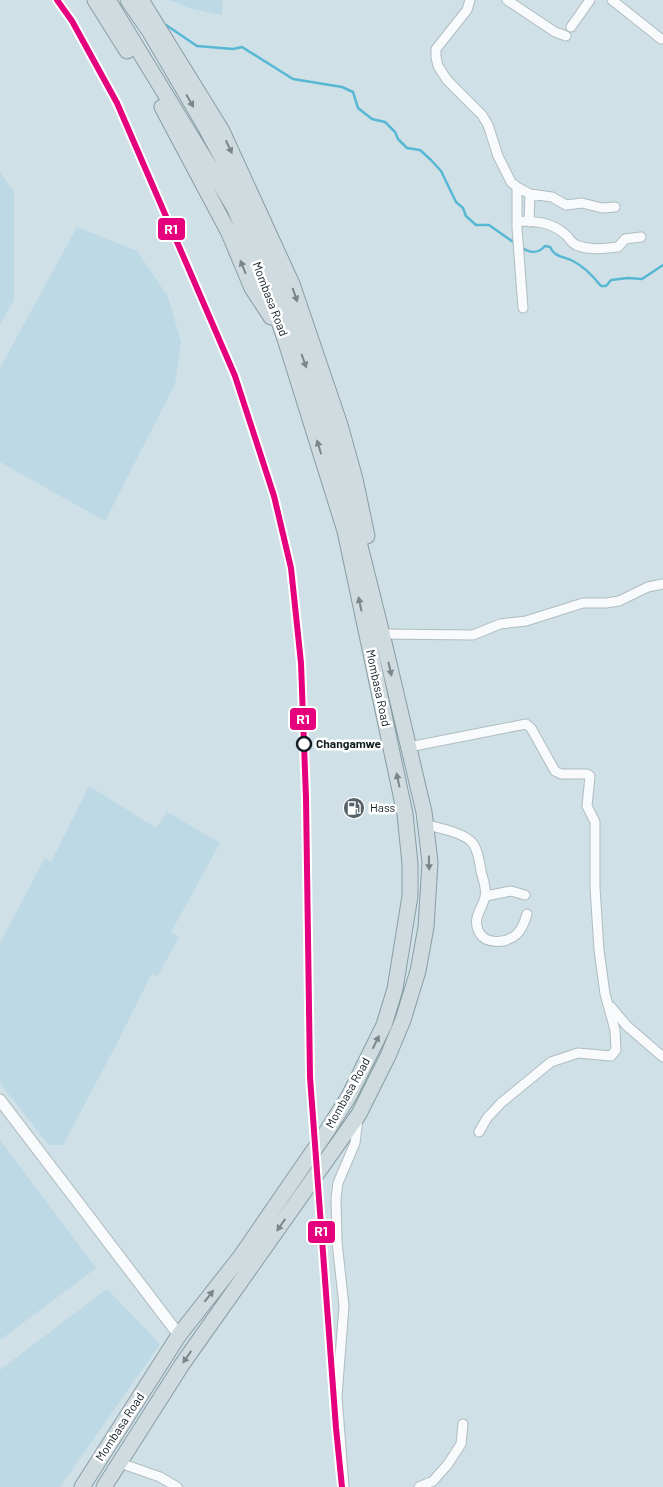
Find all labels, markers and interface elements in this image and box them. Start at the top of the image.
one-way arrow [186,94,195,107]
one-way arrow [225,139,234,154]
line badge: R1 [157,217,186,241]
text: R1 [164,220,178,237]
street label: Mombasa Road [250,259,292,338]
one-way arrow [239,260,247,274]
one-way arrow [292,288,300,303]
one-way arrow [301,354,309,369]
one-way arrow [314,439,322,454]
one-way arrow [356,597,364,612]
street label: Mombasa Road [364,648,394,728]
one-way arrow [386,662,394,677]
line badge: R1 [289,707,317,731]
text: R1 [296,710,310,727]
marker: Changamwe [296,736,312,752]
place label: Changamwe [316,736,382,750]
one-way arrow [393,772,401,788]
fuel station icon: Hass [342,796,366,820]
place label: Hass [370,800,396,814]
one-way arrow [425,855,433,871]
one-way arrow [372,1035,380,1049]
street label: Mombasa Road [322,1055,372,1130]
one-way arrow [276,1218,286,1231]
line badge: R1 [307,1220,336,1244]
text: R1 [314,1222,328,1239]
one-way arrow [204,1290,215,1303]
one-way arrow [182,1351,192,1364]
street label: Mombasa Road [92,1390,146,1463]

